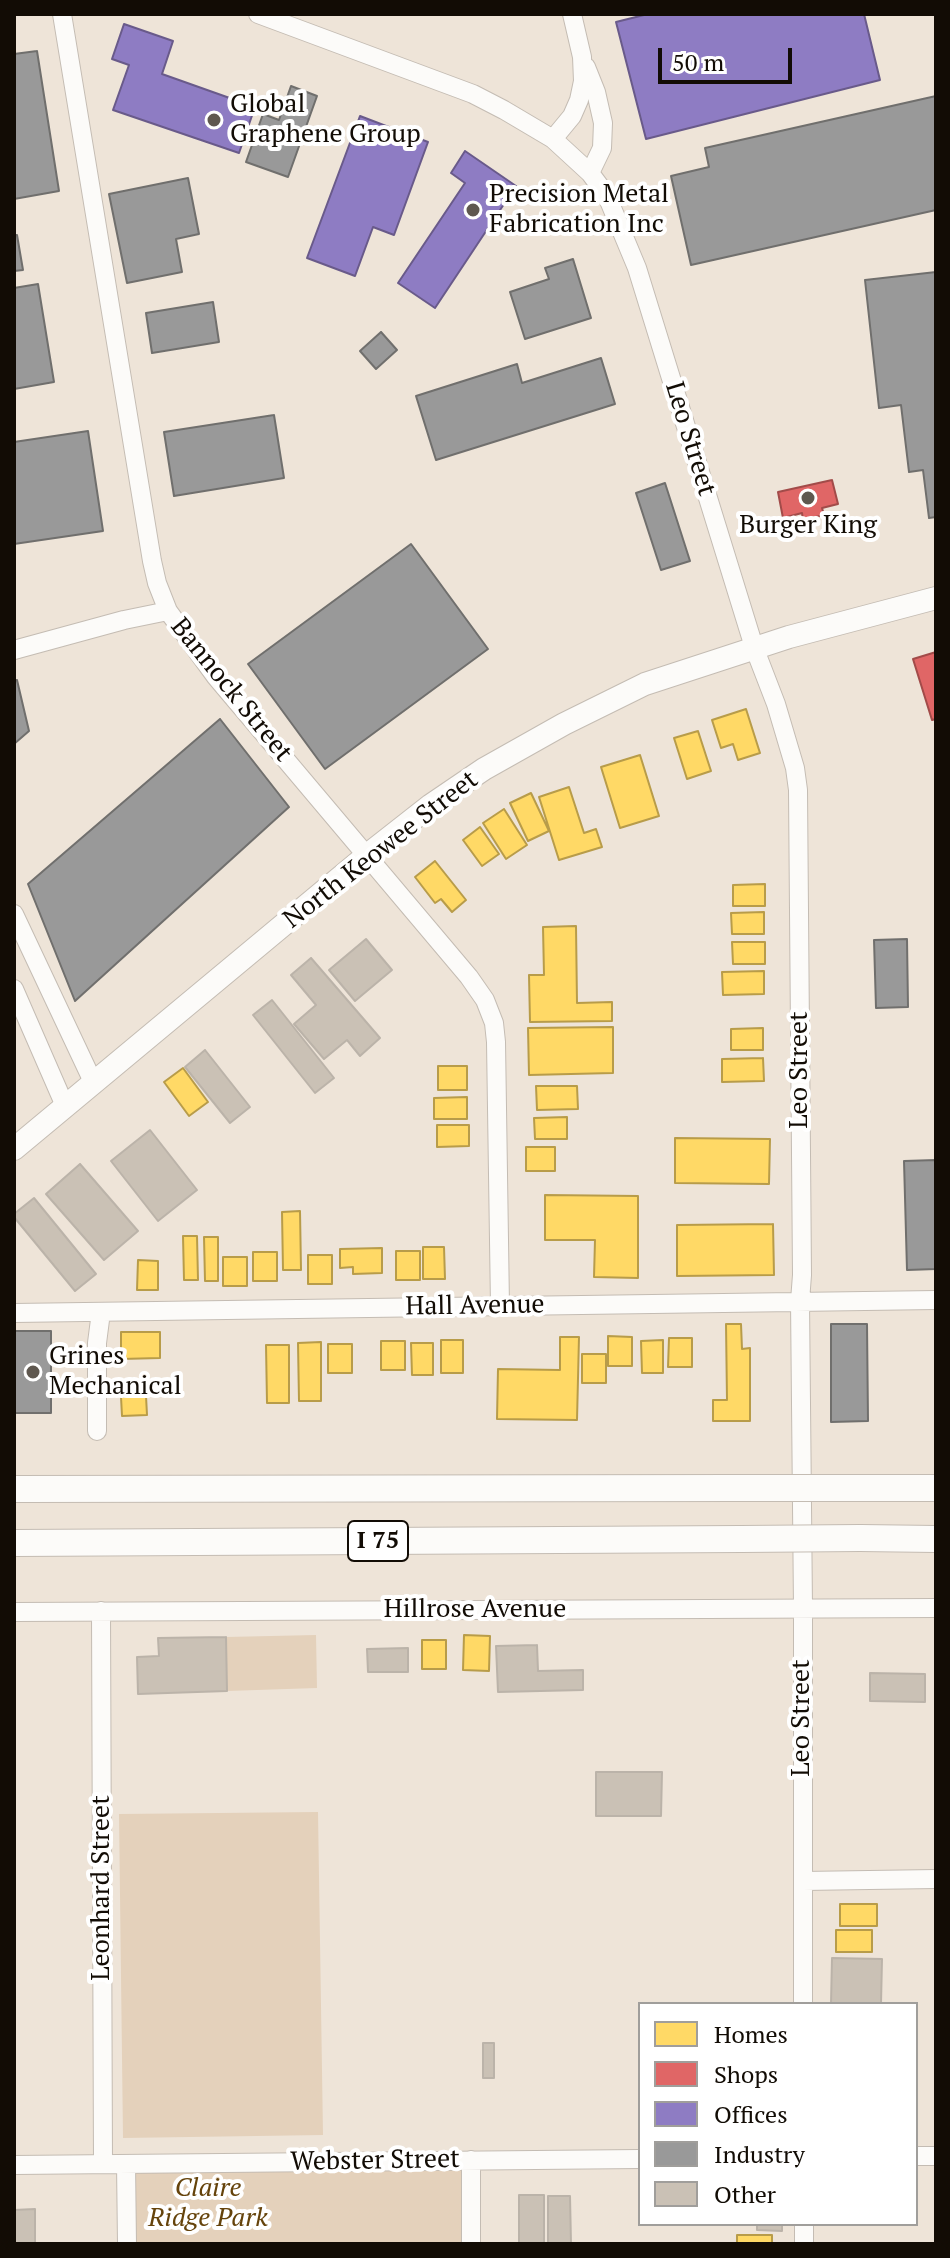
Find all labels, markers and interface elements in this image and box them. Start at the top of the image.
scale bar [662,32,796,82]
text: 50 m [672,46,724,78]
place label: Global Graphene Group [230,89,421,150]
marker: Global Graphene Group [205,111,223,129]
place label: Precision Metal Fabrication Inc [489,179,669,240]
marker: Precision Metal Fabrication Inc [464,201,482,219]
street label: Leo Street [658,378,722,500]
marker: Burger King [799,489,817,507]
place label: Burger King [739,510,877,542]
street label: Bannock Street [164,612,298,768]
street label: North Keowee Street [278,765,484,935]
street label: Leo Street [784,1011,816,1129]
street label: Hall Avenue [405,1289,545,1323]
place label: Grines Mechanical [49,1341,181,1402]
marker: Grines Mechanical [24,1363,42,1381]
road number: I 75 [348,1521,408,1561]
street label: Hillrose Avenue [384,1594,566,1626]
street label: Leo Street [786,1659,818,1777]
street label: Leonhard Street [86,1795,118,1981]
legend [638,2002,918,2226]
text: Homes [714,2018,788,2050]
text: Shops [714,2058,778,2090]
text: Offices [714,2098,788,2130]
text: Industry [714,2138,805,2170]
street label: Webster Street [290,2144,460,2178]
park label: Claire Ridge Park [148,2173,268,2234]
text: Other [714,2178,776,2210]

